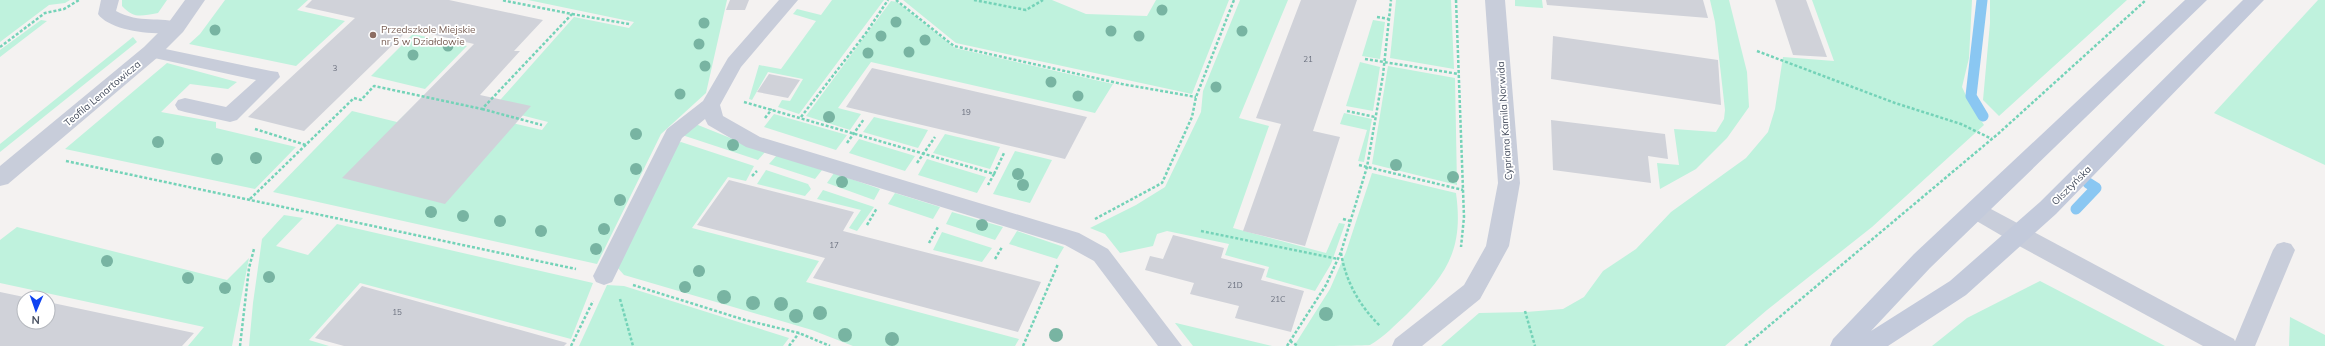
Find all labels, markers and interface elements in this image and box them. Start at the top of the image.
place label: Przedszkole Miejskie nr 5 w Działdowie [381,23,476,48]
marker: Przedszkole Miejskie nr 5 w Działdowie [368,30,378,40]
house number: 21 [1303,54,1313,64]
street label: Teofila Lenartowicza [61,58,143,129]
street label: Cypriana Kamila Norwida [1494,61,1515,181]
house number: 3 [333,63,338,73]
house number: 19 [961,107,971,117]
street label: Olsztyńska [2049,163,2094,208]
house number: 17 [829,240,839,250]
house number: 21D [1227,280,1243,290]
north arrow [16,290,56,330]
house number: 21C [1270,294,1286,304]
house number: 15 [392,307,402,317]
text: N [31,313,40,327]

